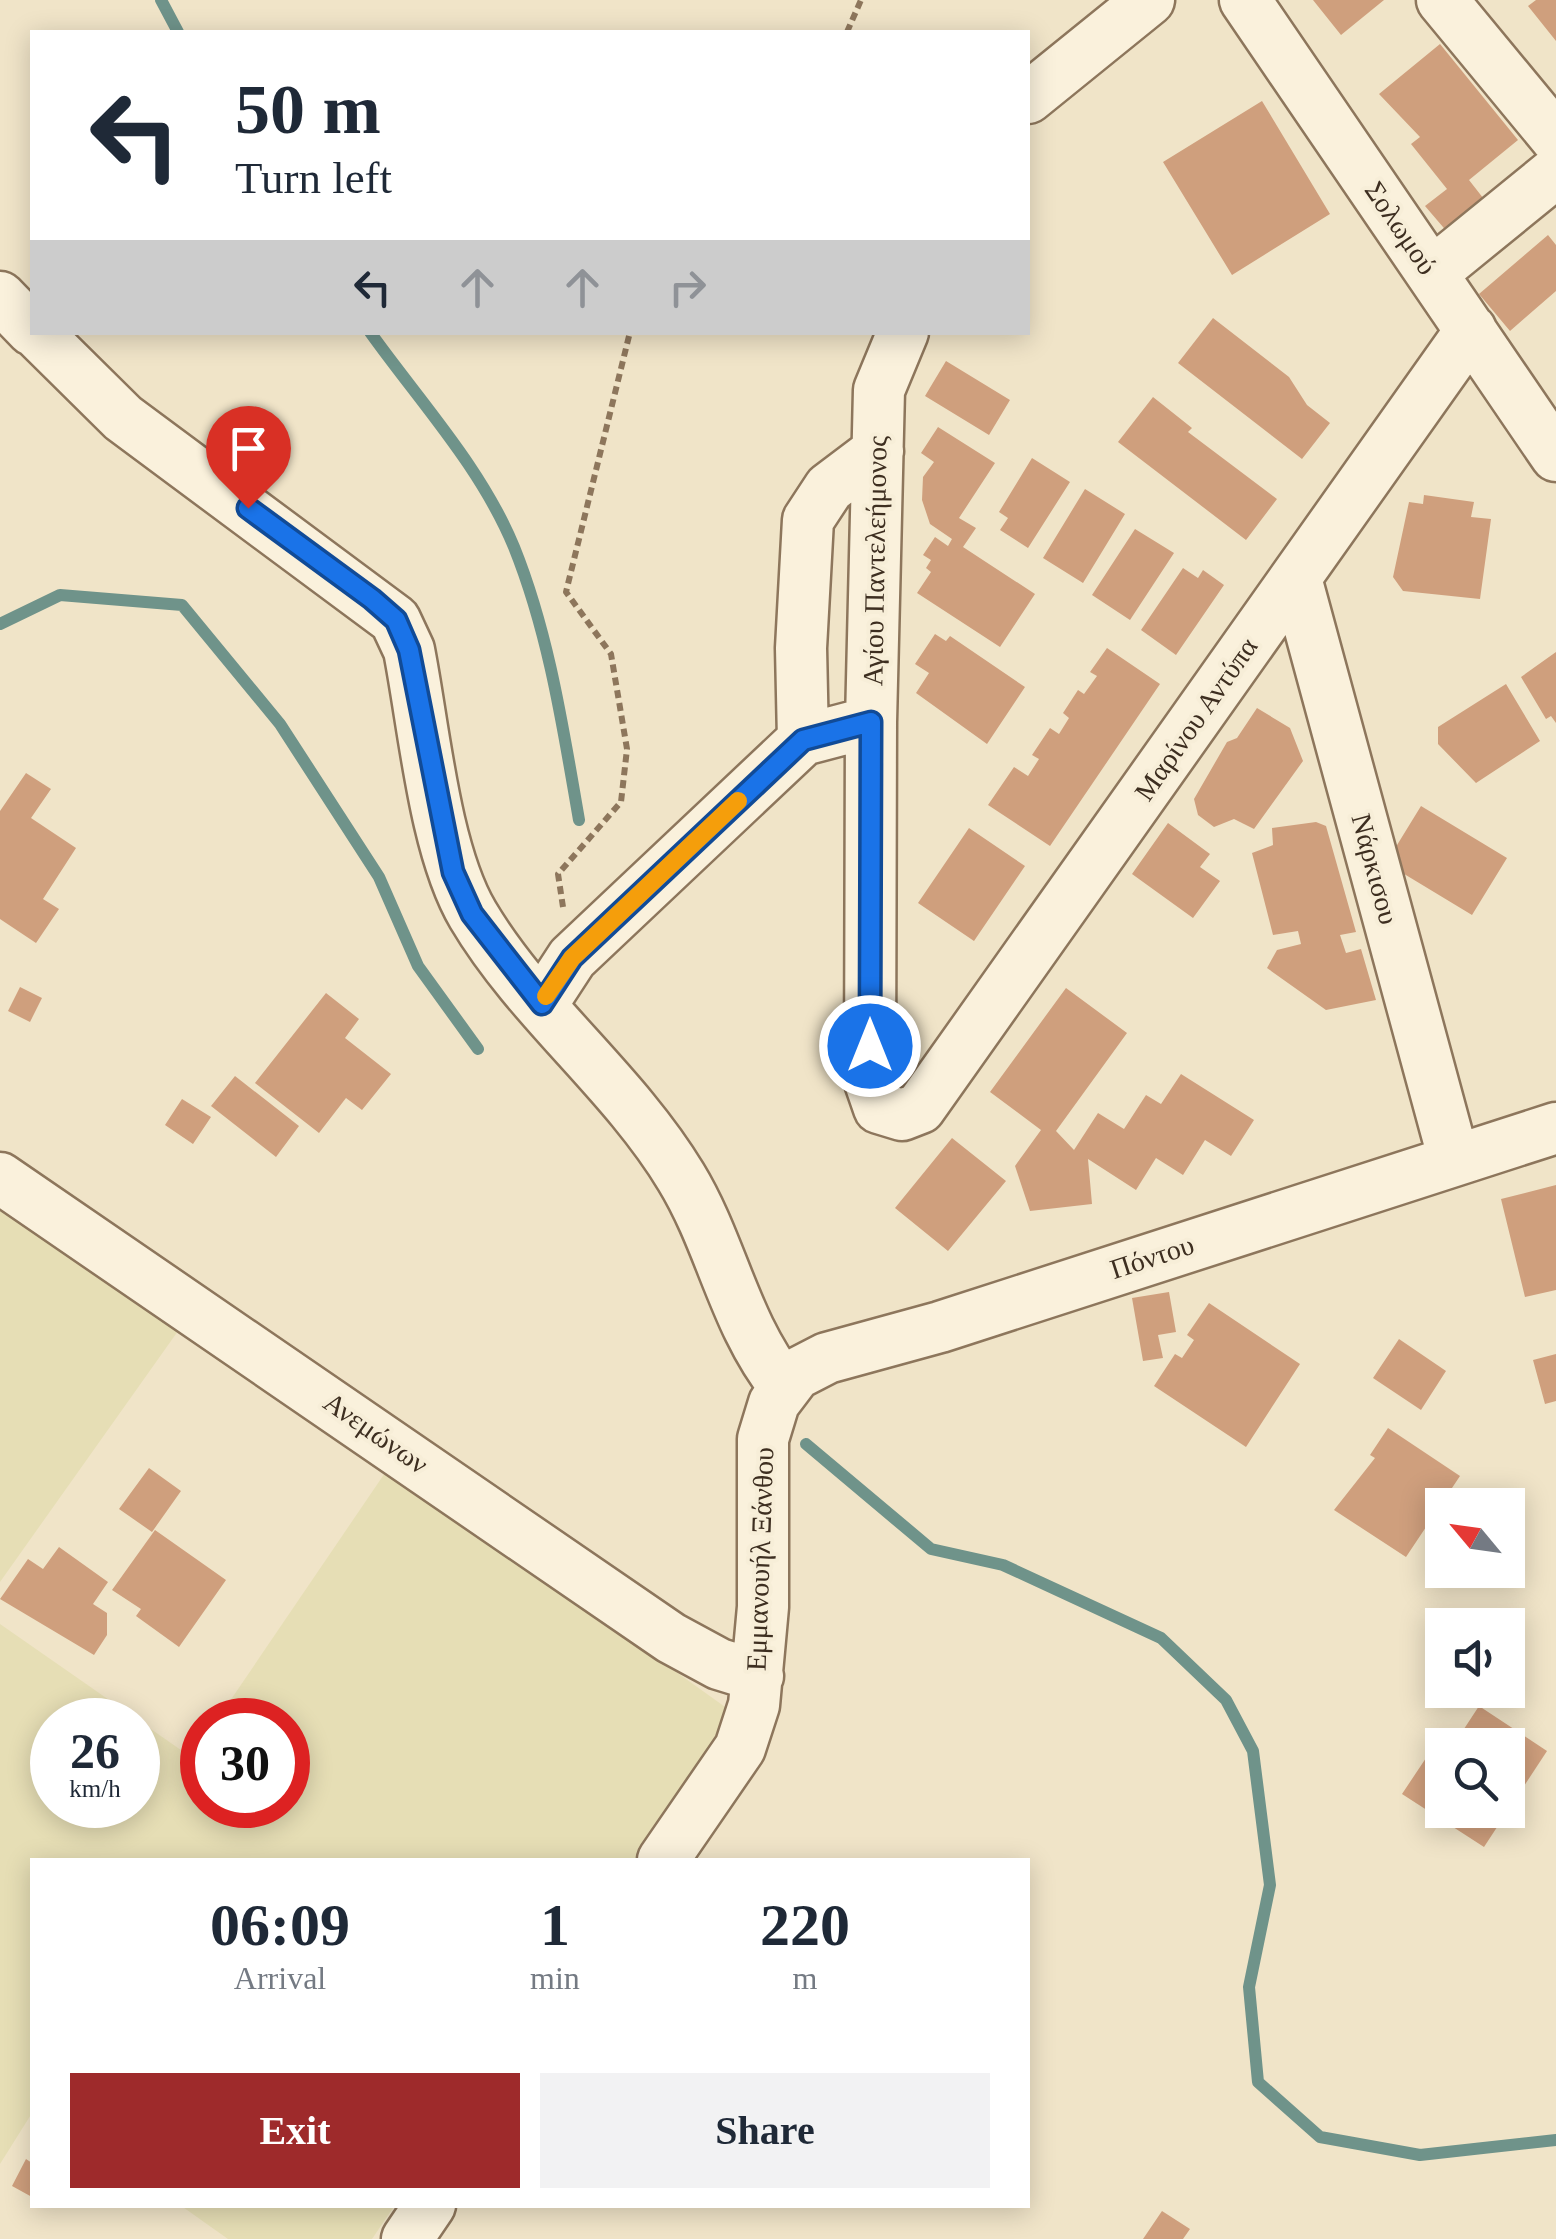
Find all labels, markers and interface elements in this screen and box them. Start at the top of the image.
icon: left [70,70,200,200]
text: 50 m [235,71,381,148]
text: Turn left [235,153,392,203]
street label: Σολωμού [1359,176,1443,280]
icon: left [345,260,400,315]
icon: ahead [450,260,505,315]
icon: ahead [555,260,610,315]
icon: right [660,260,715,315]
pin [206,406,291,509]
icon: arrive [221,421,276,476]
street label: Αγίου Παντελεήμονος [857,436,893,686]
street label: Μαρίνου Αντύπα [1128,631,1264,806]
street label: Νάρκισου [1345,810,1405,928]
position arrow [818,994,922,1098]
street label: Πόντου [1106,1229,1198,1285]
street label: Ανεμώνων [318,1386,434,1480]
street label: Εμμανουήλ Ξάνθου [741,1446,779,1672]
north arrow [1425,1488,1525,1588]
map controls [1425,1488,1525,1828]
button: sound [1425,1608,1525,1708]
speed limit sign: 30 [180,1698,310,1828]
text: 26 [70,1723,120,1779]
button: search [1425,1728,1525,1828]
text: km/h [69,1775,121,1802]
text: 06:09 [210,1892,350,1958]
text: 1 [540,1892,570,1958]
text: 220 [760,1892,850,1958]
text: Arrival [234,1960,326,1996]
text: min [530,1960,580,1996]
text: m [792,1960,817,1996]
button: Exit [70,2073,520,2188]
button: Share [540,2073,990,2188]

